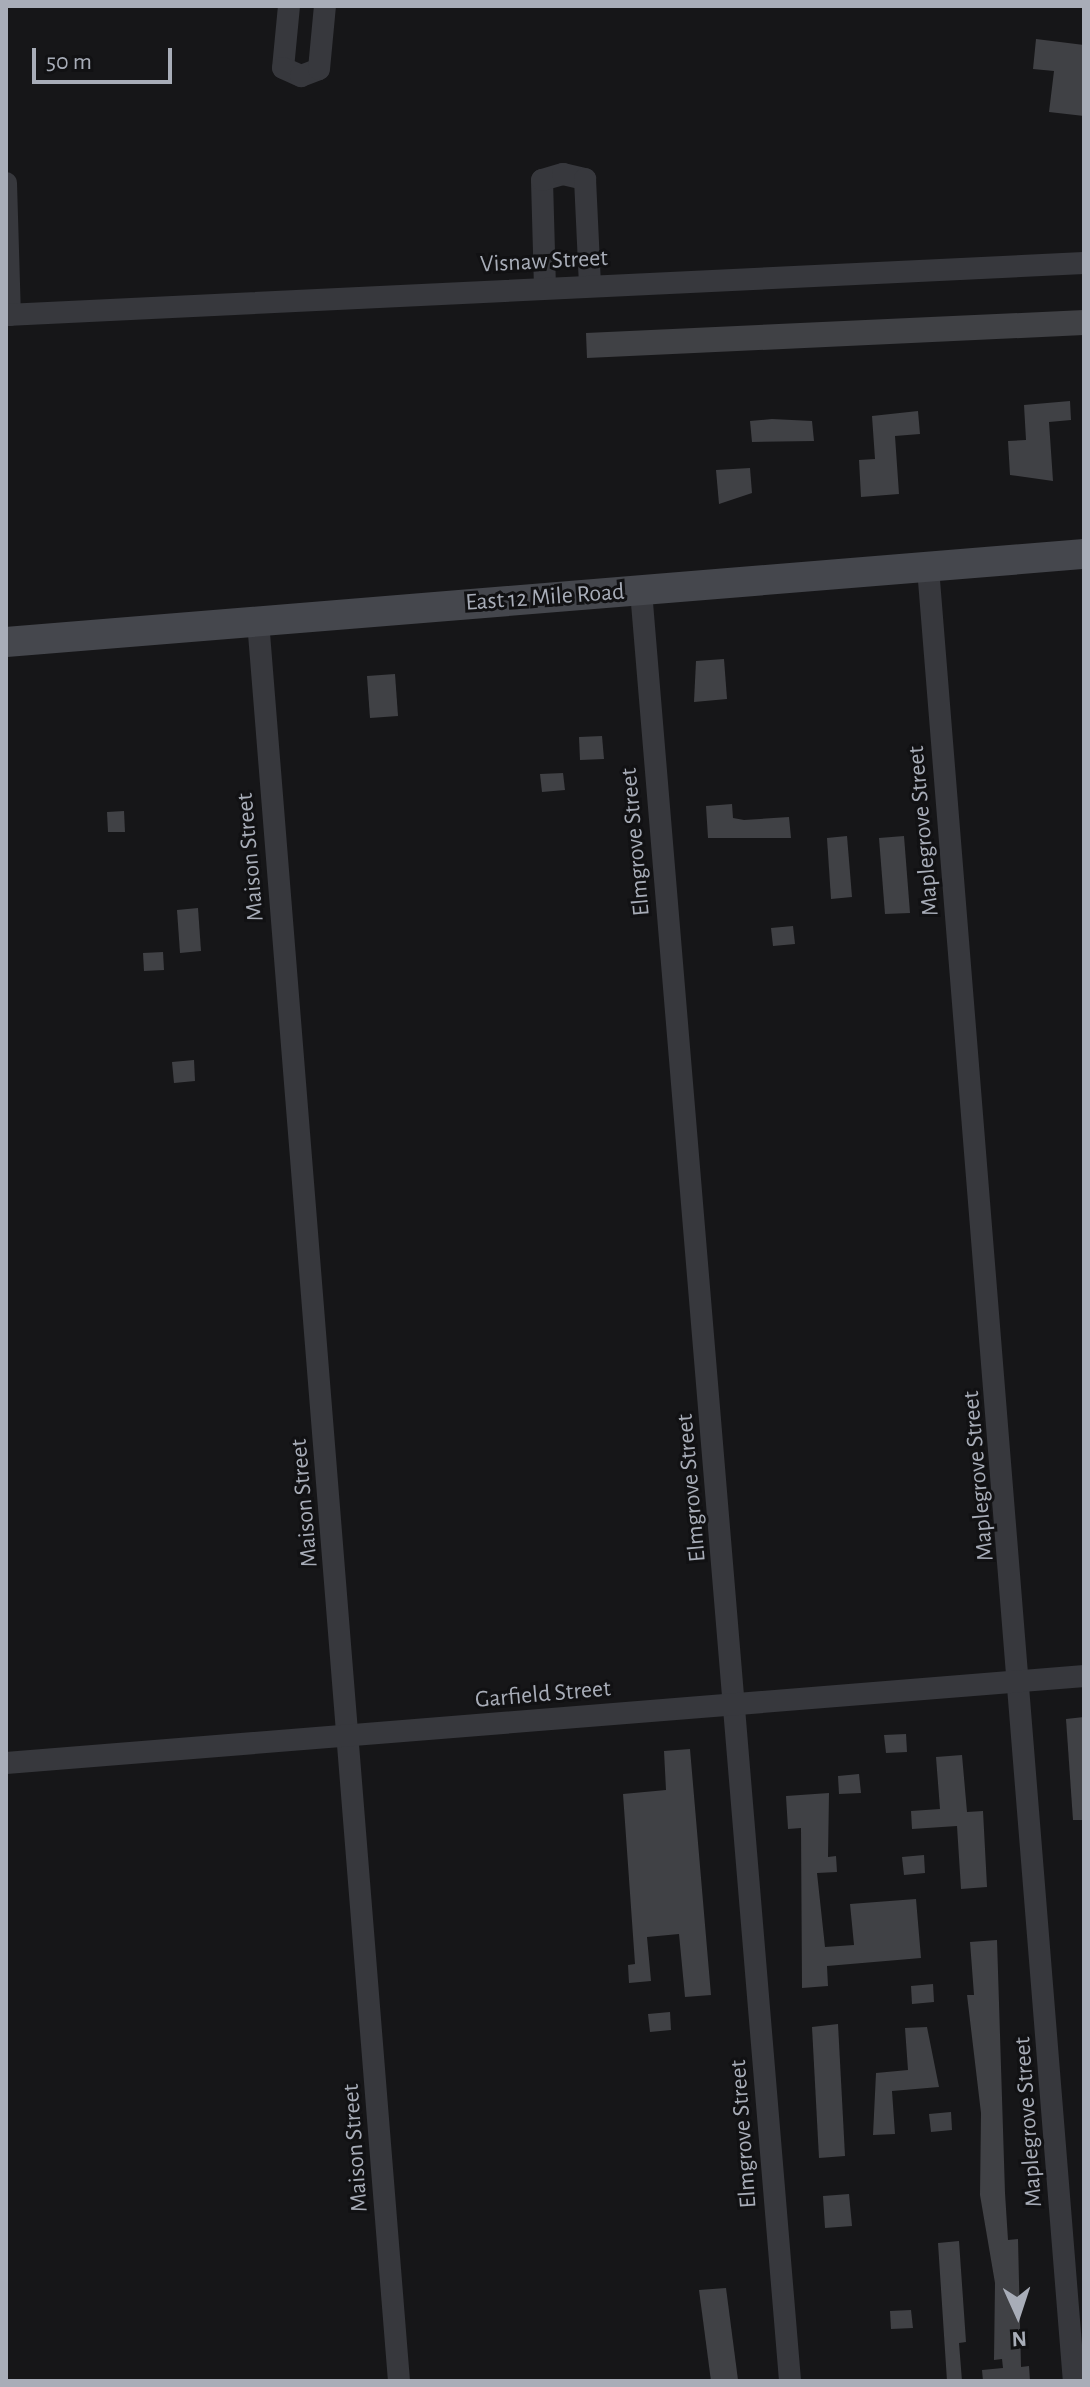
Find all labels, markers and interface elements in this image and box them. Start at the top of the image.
scale bar [36,32,176,82]
text: 50 m [46,50,92,74]
street label: Visnaw Street [479,244,609,280]
street label: East 12 Mile Road [465,578,625,618]
street label: Maplegrove Street [902,745,946,917]
street label: Elmgrove Street [615,767,657,917]
street label: Maison Street [231,792,271,922]
street label: Maplegrove Street [957,1390,1001,1562]
street label: Elmgrove Street [671,1413,713,1563]
street label: Maison Street [285,1438,325,1568]
street label: Garfield Street [474,1675,612,1715]
street label: Maplegrove Street [1009,2036,1049,2208]
street label: Elmgrove Street [724,2059,764,2209]
street label: Maison Street [337,2083,375,2213]
north arrow [978,2275,1058,2355]
text: N [1011,2328,1027,2350]

